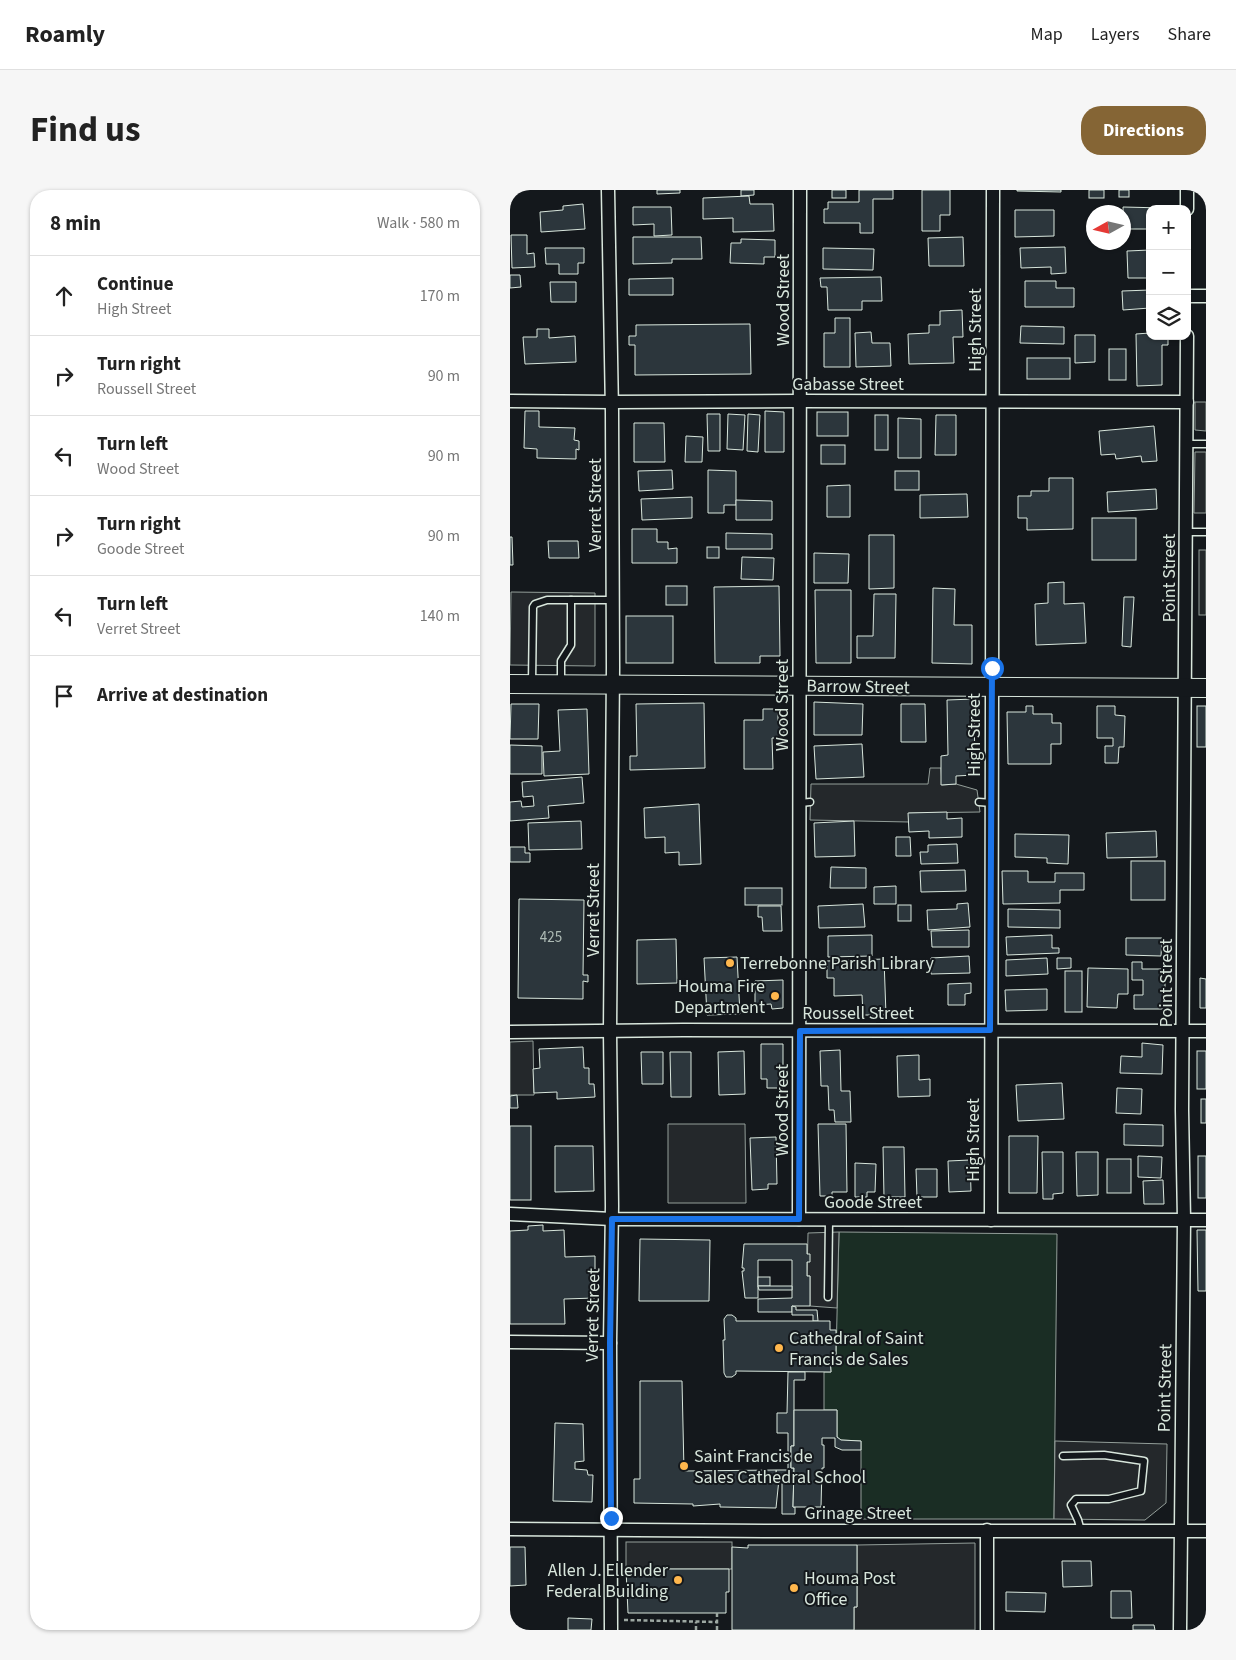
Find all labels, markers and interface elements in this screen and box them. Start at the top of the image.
text: Roamly [25,17,105,52]
text: Map [1031,22,1063,47]
text: Layers [1091,22,1140,47]
text: Share [1168,22,1211,47]
text: Find us [30,105,140,155]
button: Directions [1081,106,1206,155]
north arrow [1086,205,1131,250]
map controls [1146,205,1191,340]
button: + [1146,205,1191,250]
text: 8 min [50,208,101,238]
text: Walk · 580 m [377,212,460,234]
button: − [1146,250,1191,295]
street label: Wood Street [771,254,796,346]
text: Continue [97,271,174,298]
icon: ahead [50,282,78,310]
text: 170 m [420,285,460,307]
street label: High Street [963,288,988,372]
button: layers [1146,295,1191,340]
text: High Street [97,298,171,320]
text: Turn right [97,351,181,378]
icon: right [50,362,78,390]
text: 90 m [428,365,460,387]
street label: Gabasse Street [792,372,904,397]
text: Roussell Street [97,378,196,400]
text: Turn left [97,431,168,458]
icon: left [50,442,78,470]
text: 90 m [428,445,460,467]
text: Wood Street [97,458,179,480]
street label: Verret Street [583,458,608,552]
text: Turn right [97,511,181,538]
icon: right [50,522,78,550]
text: 90 m [428,525,460,547]
street label: Point Street [1157,534,1182,622]
text: Goode Street [97,538,184,560]
text: Turn left [97,591,168,618]
icon: left [50,602,78,630]
text: 140 m [420,605,460,627]
text: Verret Street [97,618,180,640]
route start [981,657,1004,680]
street label: Wood Street [770,659,795,751]
street label: Barrow Street [806,674,910,700]
icon: arrive [50,682,78,710]
text: Arrive at destination [97,682,268,709]
street label: High Street [962,693,987,777]
street label: Verret Street [581,863,606,957]
house number: 425 [540,927,562,948]
street label: Point Street [1154,939,1179,1027]
place label: Terrebonne Parish Library [740,951,934,976]
marker: Terrebonne Parish Library [724,957,736,969]
place label: Houma Fire Department [674,974,765,1020]
marker: Houma Fire Department [769,990,781,1002]
street label: Roussell Street [802,1001,914,1026]
street label: Wood Street [770,1064,795,1156]
street label: High Street [961,1098,986,1182]
street label: Goode Street [824,1190,922,1215]
street label: Verret Street [580,1268,606,1362]
place label: Cathedral of Saint Francis de Sales [789,1326,924,1372]
marker: Cathedral of Saint Francis de Sales [773,1342,785,1354]
street label: Point Street [1152,1343,1178,1433]
place label: Saint Francis de Sales Cathedral School [694,1444,866,1490]
marker: Saint Francis de Sales Cathedral School [678,1460,690,1472]
street label: Grinage Street [804,1501,912,1526]
route end [600,1507,623,1530]
place label: Allen J. Ellender Federal Building [546,1558,669,1604]
place label: Houma Post Office [804,1566,896,1612]
marker: Allen J. Ellender Federal Building [672,1574,684,1586]
marker: Houma Post Office [788,1582,800,1594]

